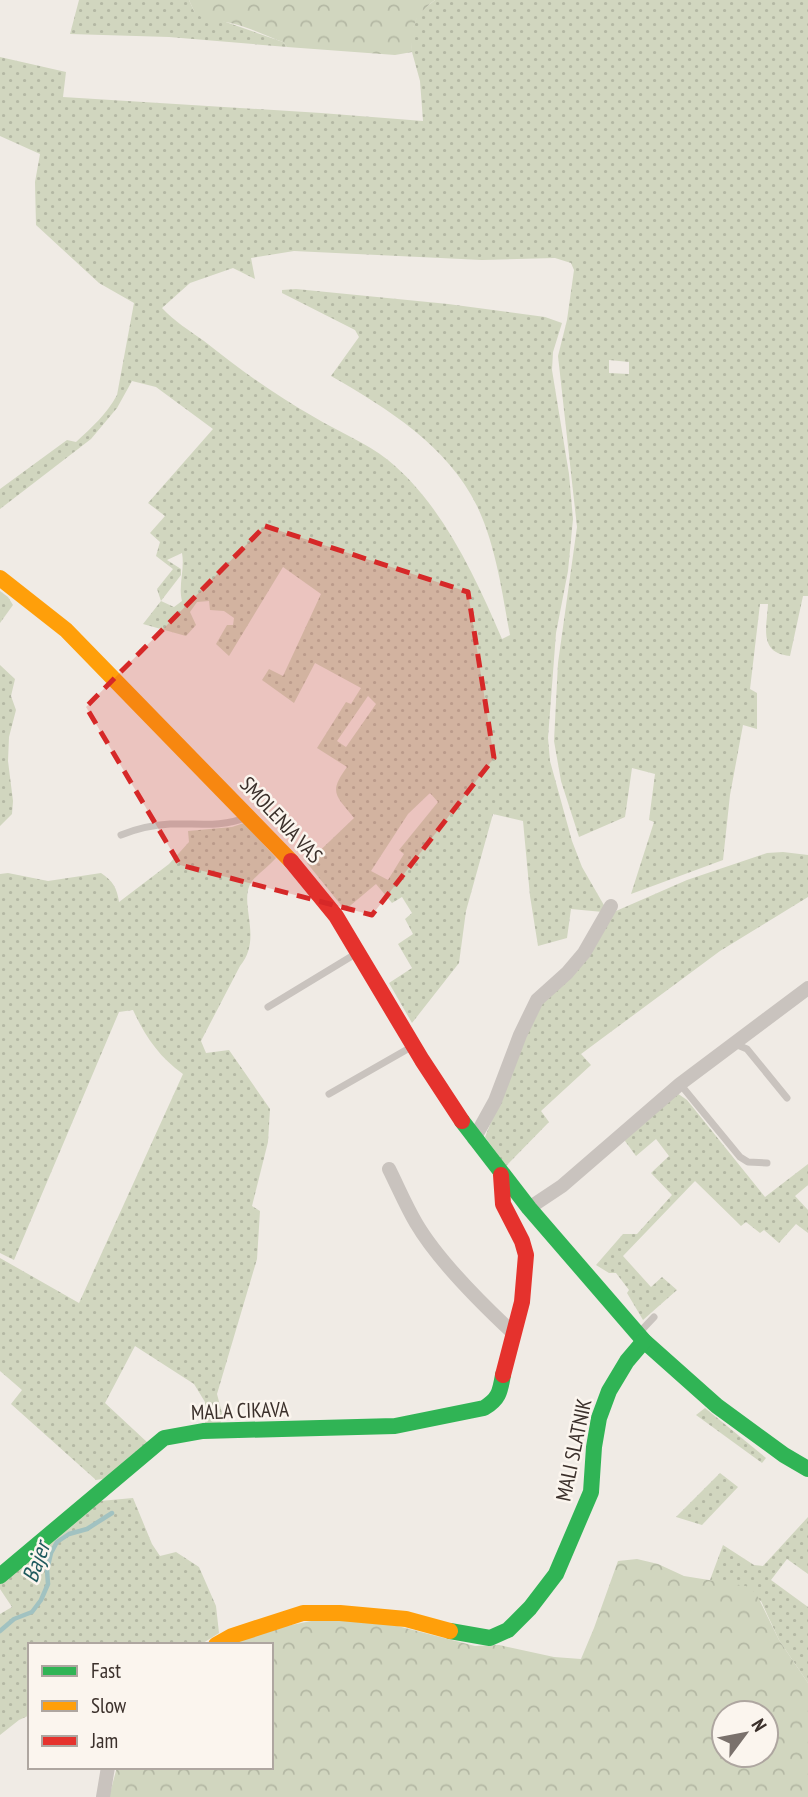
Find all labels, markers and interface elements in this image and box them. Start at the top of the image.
street label: SMOLENJA VAS [234,771,328,869]
street label: MALA CIKAVA [190,1395,290,1426]
street label: MALI SLATNIK [550,1396,598,1504]
water label: Bajer [15,1534,57,1586]
legend [28,1643,273,1769]
text: Fast [91,1657,121,1684]
text: Slow [91,1692,127,1719]
north arrow [710,1699,780,1769]
text: N [747,1714,772,1736]
text: Jam [90,1727,118,1754]

